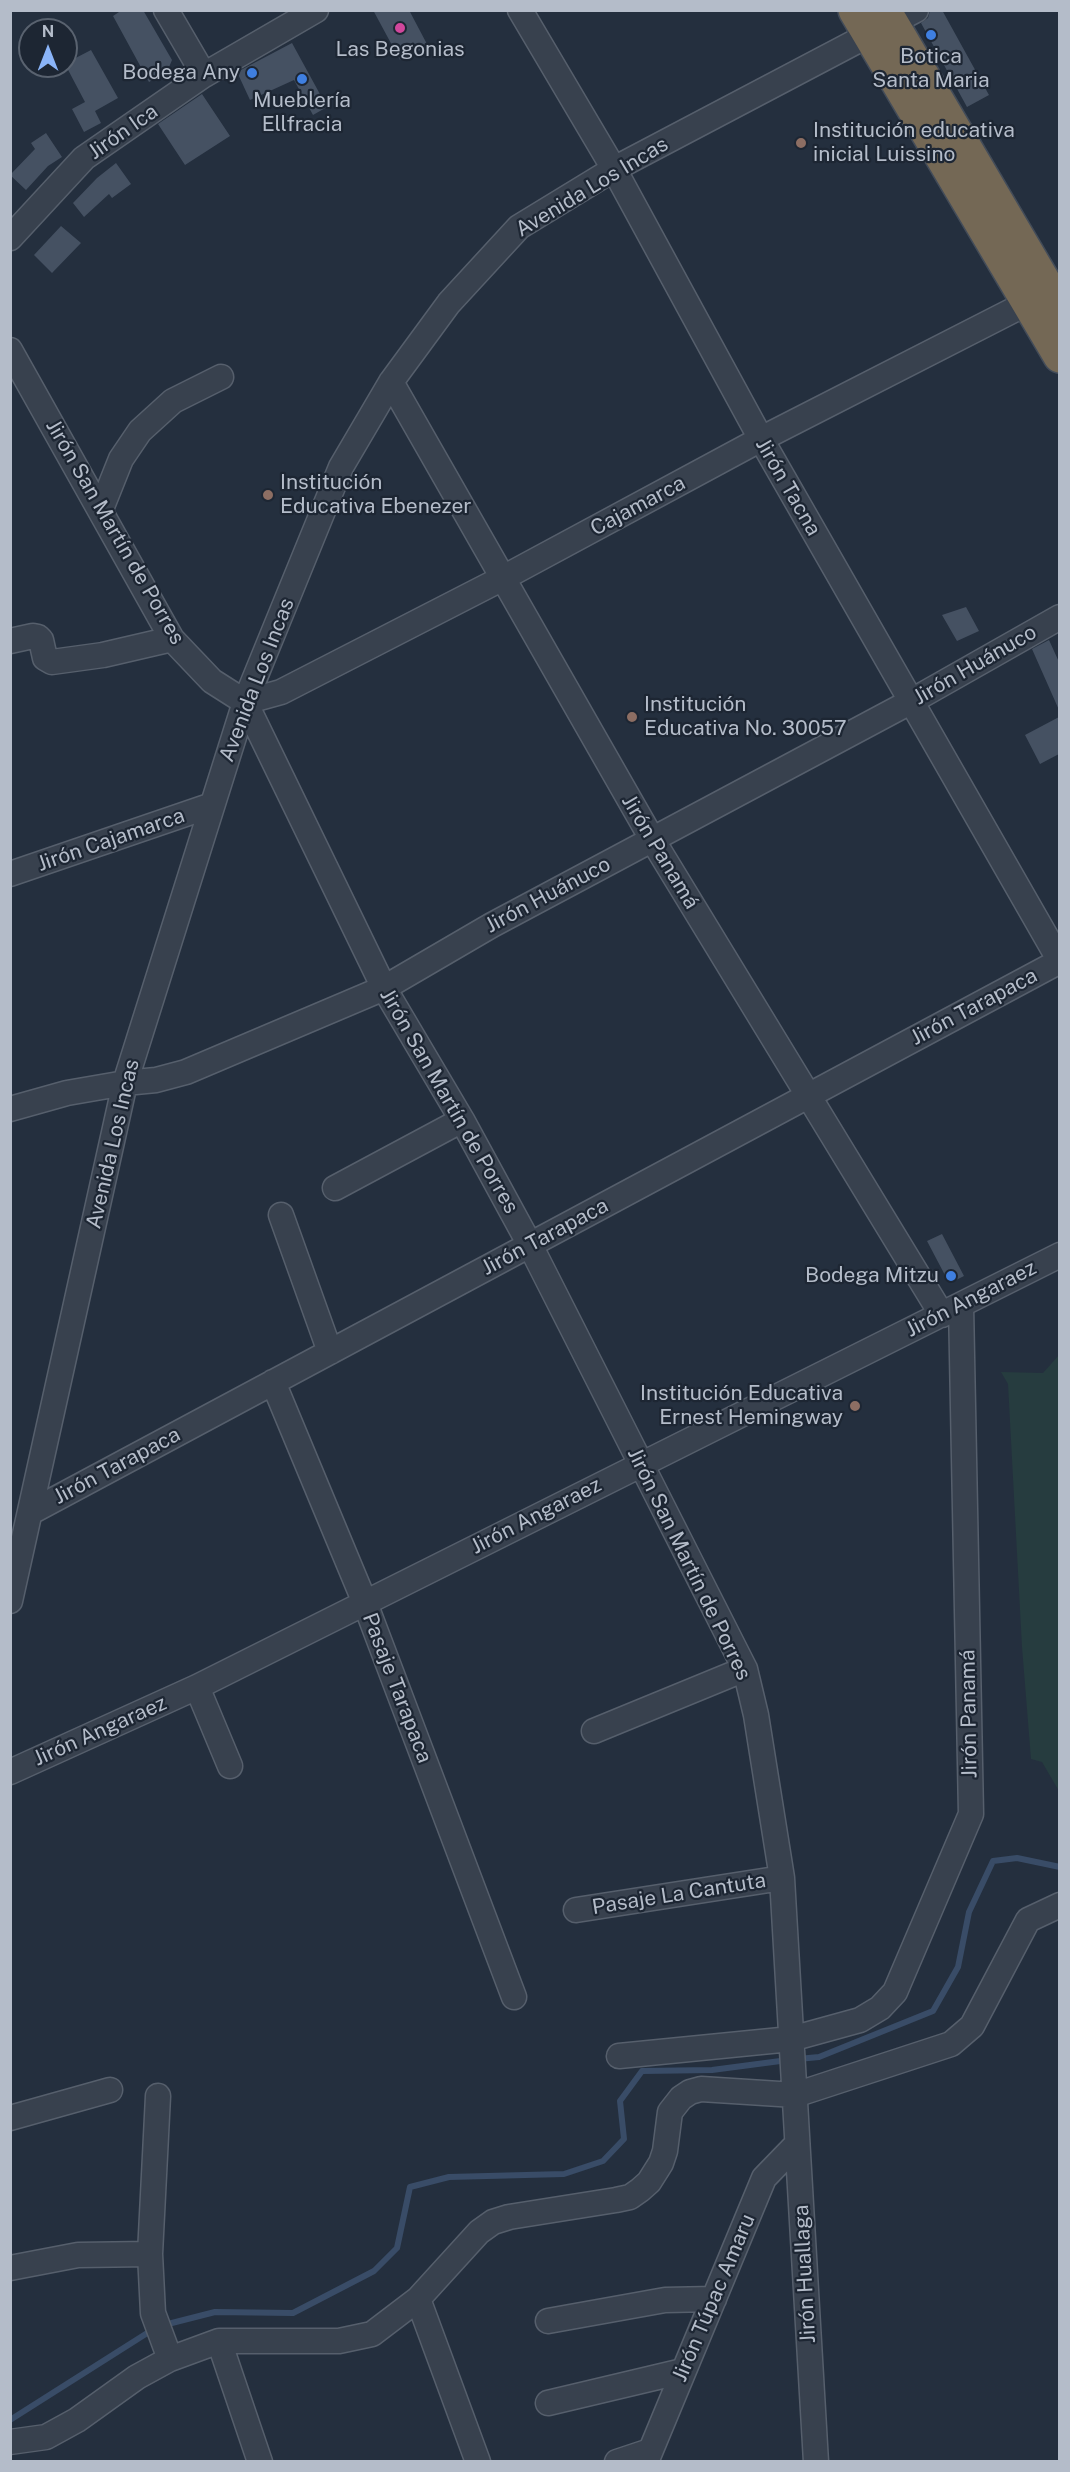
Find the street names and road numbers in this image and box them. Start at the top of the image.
street label: Jirón Ica [83,99,163,165]
street label: Avenida Los Incas [511,132,673,242]
street label: Jirón San Martín de Porres [40,415,190,649]
street label: Jirón Tacna [750,434,826,540]
street label: Cajamarca [586,471,690,541]
street label: Avenida Los Incas [214,595,300,765]
street label: Jirón Huánuco [909,620,1041,710]
street label: Jirón Panamá [616,790,704,914]
street label: Jirón Cajamarca [34,803,188,877]
street label: Jirón Huánuco [481,851,615,939]
street label: Jirón Tarapaca [906,963,1042,1051]
street label: Jirón San Martín de Porres [374,984,524,1218]
street label: Avenida Los Incas [81,1057,145,1231]
street label: Jirón Tarapaca [477,1193,613,1281]
street label: Jirón Angaraez [901,1255,1041,1343]
street label: Jirón Tarapaca [49,1422,185,1510]
street label: Jirón San Martín de Porres [622,1444,756,1684]
street label: Jirón Angaraez [466,1472,606,1560]
street label: Pasaje Tarapaca [357,1609,437,1767]
street label: Jirón Panamá [955,1649,983,1779]
street label: Jirón Angaraez [29,1690,171,1772]
street label: Pasaje La Cantuta [590,1868,768,1920]
street label: Jirón Huallaga [789,2204,821,2344]
street label: Jirón Túpac Amaru [667,2210,761,2386]

